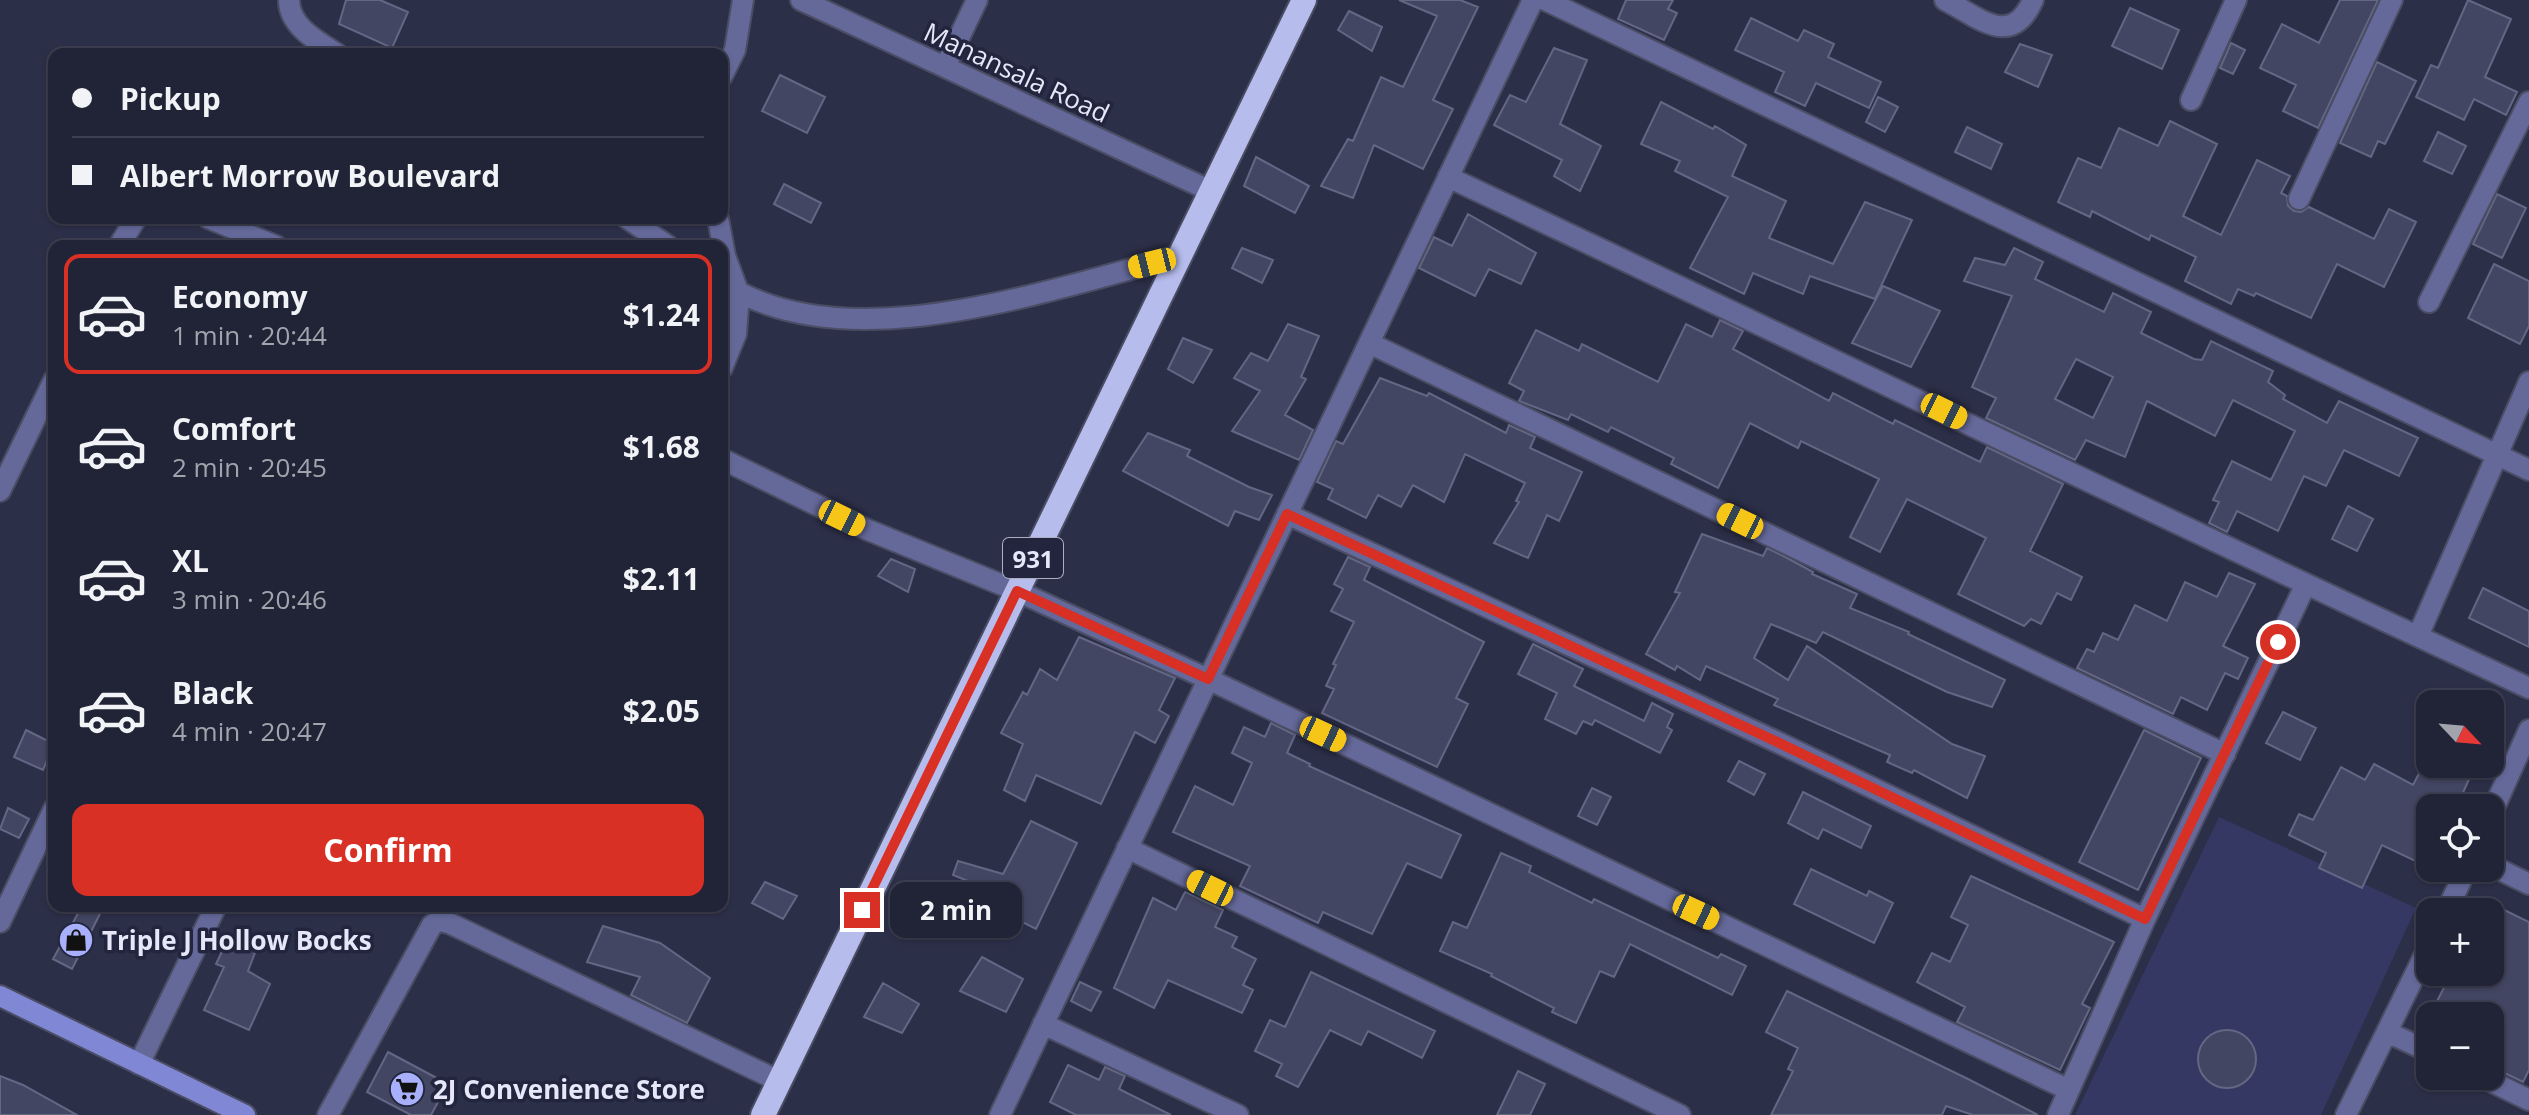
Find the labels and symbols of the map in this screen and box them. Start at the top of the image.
street label: Manansala Road [918,13,1116,131]
car [1126,246,1178,280]
car [1917,390,1971,432]
car [815,497,869,539]
car [1713,500,1767,542]
road number: 931 [1003,538,1063,578]
route start [2260,624,2296,660]
north arrow [2416,690,2504,778]
car [1296,713,1350,755]
car [1183,867,1237,909]
callout: 2 min [890,882,1022,938]
car [1669,891,1723,933]
route end [844,892,880,928]
shop icon: Triple J Hollow Bocks [57,921,95,959]
place label: Triple J Hollow Bocks [102,922,372,958]
supermarket icon: 2J Convenience Store [388,1070,426,1108]
place label: 2J Convenience Store [433,1071,705,1107]

